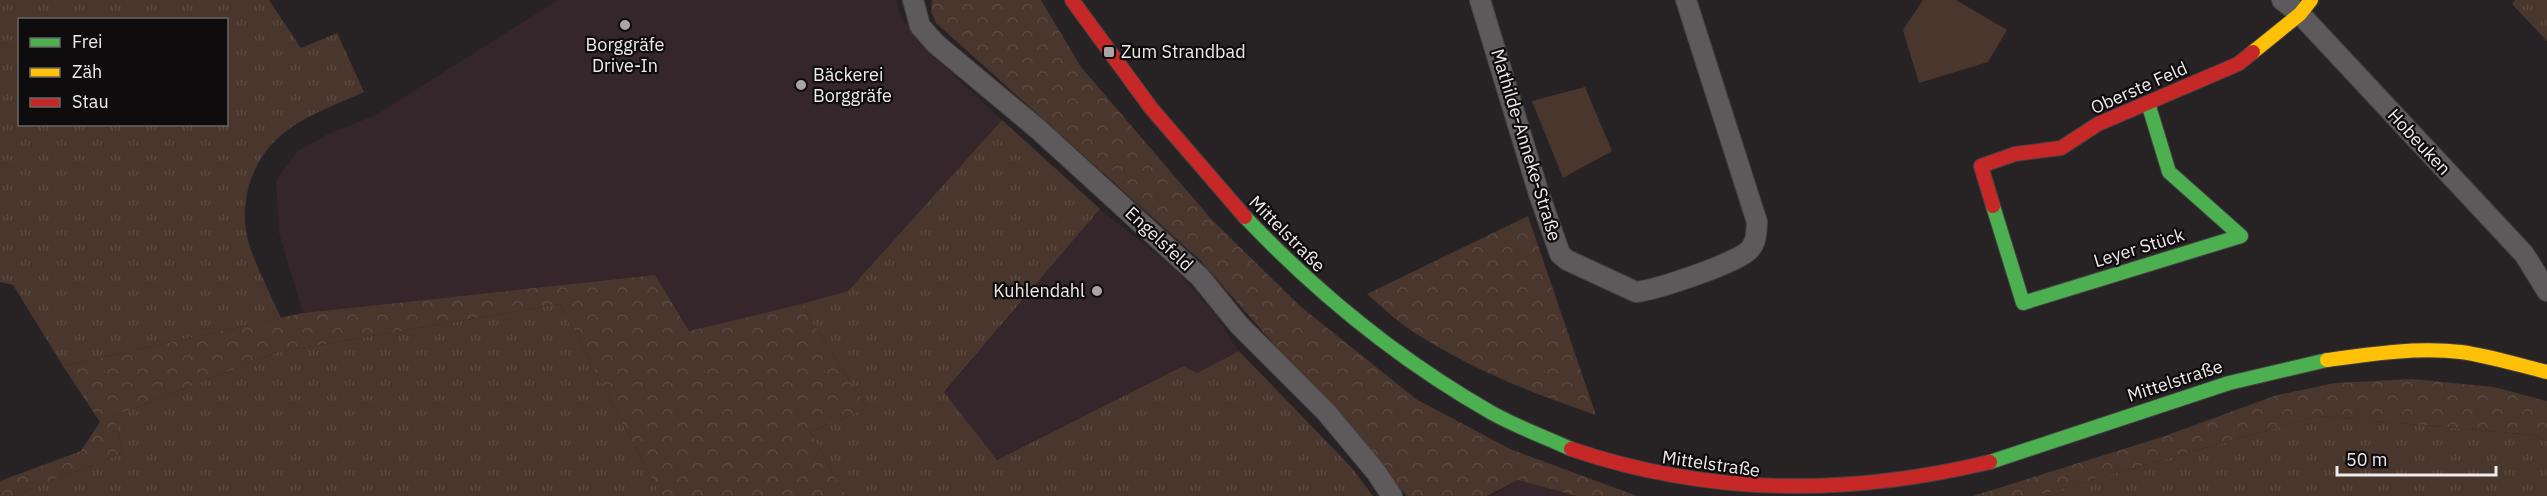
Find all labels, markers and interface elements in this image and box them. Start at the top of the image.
legend [18,18,228,126]
marker: Borggräfe Drive-In [618,18,632,32]
text: Frei [72,30,103,53]
place label: Borggräfe Drive-In [586,33,665,77]
place label: Zum Strandbad [1121,40,1246,63]
marker: Zum Strandbad [1102,45,1116,59]
street label: Mathilde-Anneke-Straße [1486,46,1567,244]
street label: Oberste Feld [2087,56,2191,119]
text: Zäh [72,60,102,83]
place label: Bäckerei Borggräfe [813,63,892,107]
marker: Bäckerei Borggräfe [794,78,808,92]
text: Stau [72,90,109,113]
street label: Hobeuken [2383,104,2456,180]
street label: Mittelstraße [1244,191,1330,277]
street label: Engelsfeld [1121,201,1198,276]
street label: Leyer Stück [2091,223,2188,272]
place label: Kuhlendahl [993,279,1085,302]
marker: Kuhlendahl [1090,284,1104,298]
street label: Mittelstraße [2124,354,2225,407]
scale bar [2337,439,2496,477]
street label: Mittelstraße [1661,445,1762,482]
text: 50 m [2346,448,2388,471]

